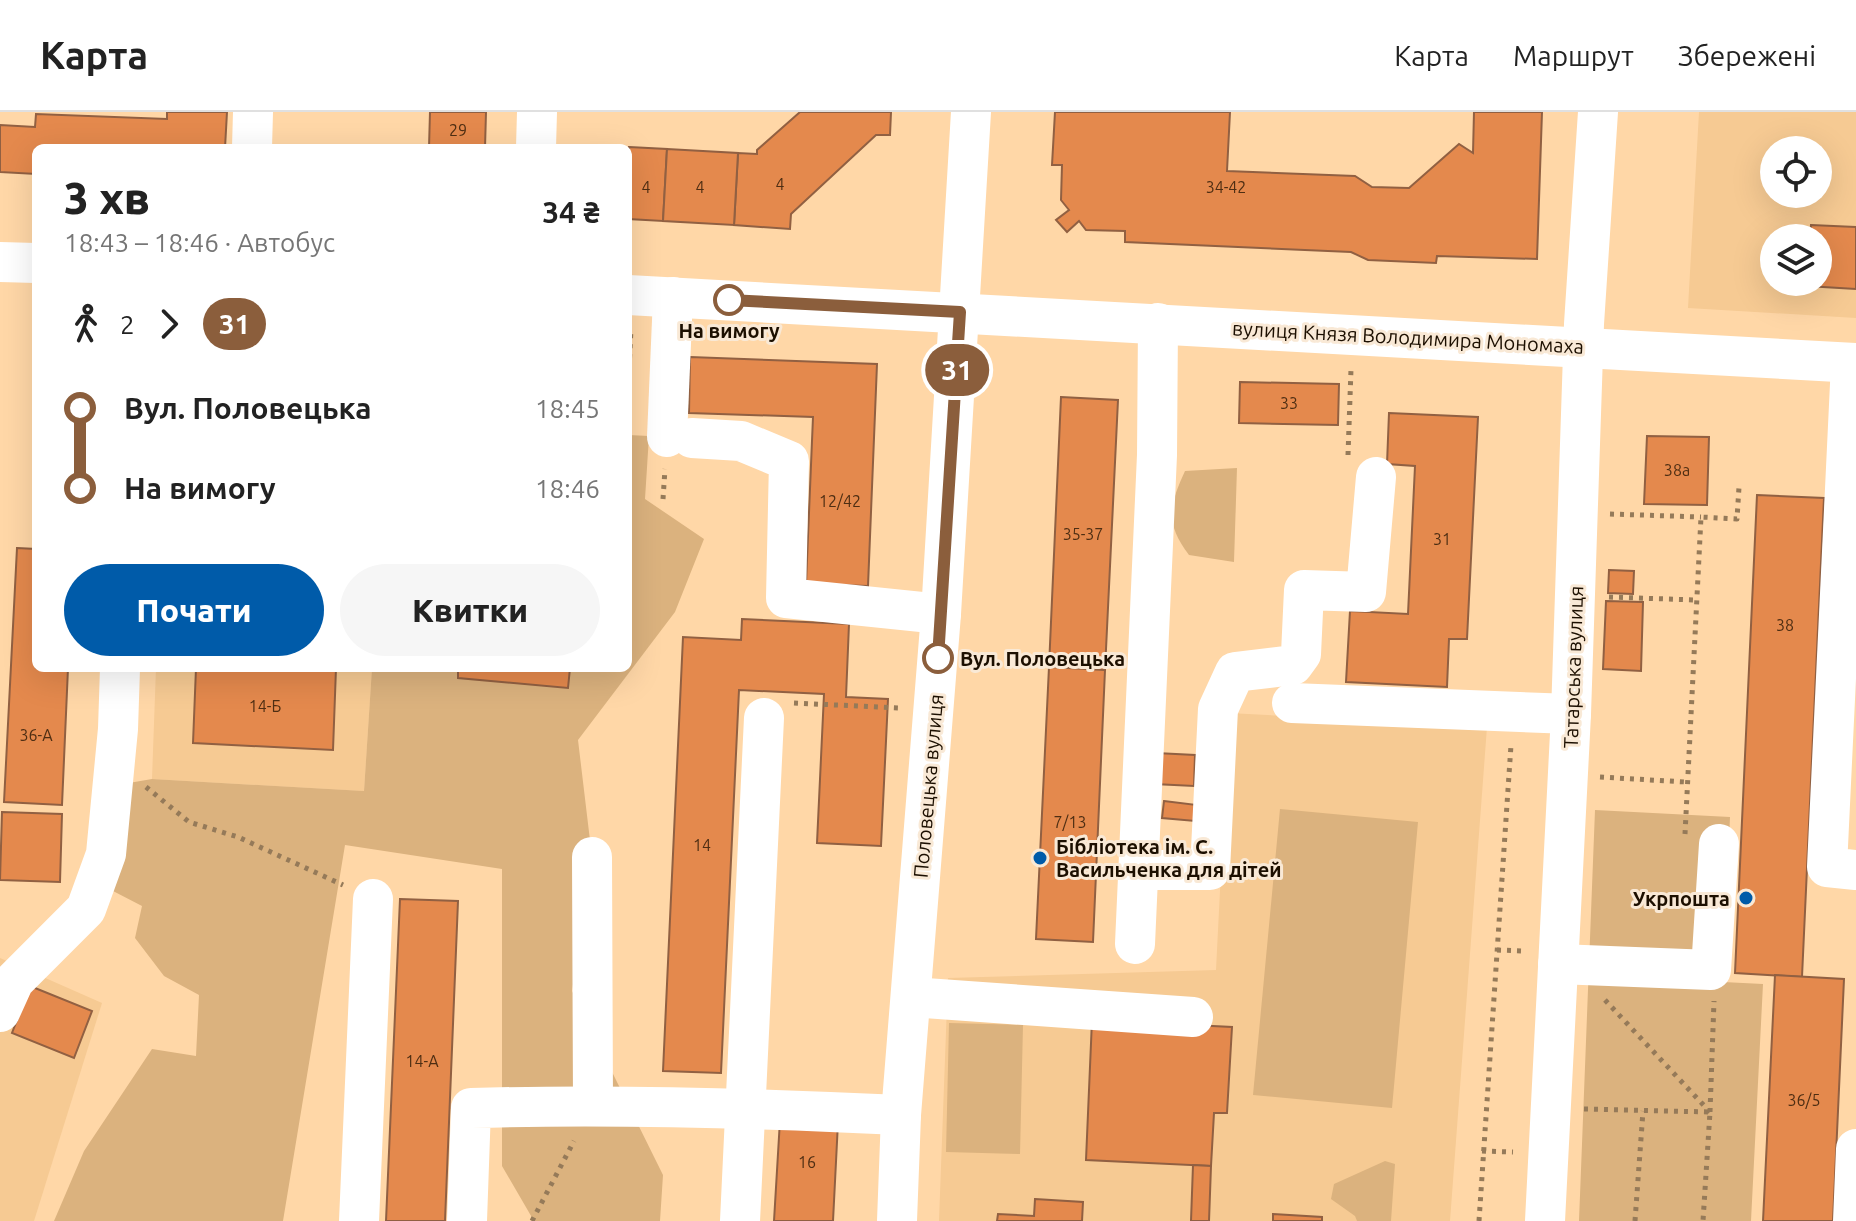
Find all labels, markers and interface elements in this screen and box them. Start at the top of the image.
text: Карта [40,34,148,76]
text: Карта [1394,40,1469,71]
text: Маршрут [1513,40,1634,71]
text: Збережені [1678,40,1816,71]
house number: 29 [449,121,467,139]
map controls [1760,136,1832,296]
button: locate [1760,136,1832,208]
text: 3 хв [64,173,150,222]
house number: 4 [775,175,785,193]
house number: 4 [641,178,651,196]
house number: 4 [695,178,705,196]
house number: 34-42 [1206,178,1246,196]
text: 34 ₴ [542,195,600,229]
button: layers [1760,224,1832,296]
text: 18:43 – 18:46 · Автобус [64,228,335,257]
marker: На вимогу [714,285,744,315]
icon: walk [64,302,108,346]
icon: forward [147,302,191,346]
text: 31 [219,308,250,339]
text: 2 [120,310,135,339]
street label: вулиця Князя Володимира Мономаха [1231,316,1585,358]
place label: На вимогу [678,319,780,342]
line badge: 31 [921,344,993,396]
text: 31 [941,354,973,385]
text: Вул. Половецька [124,391,372,425]
text: 18:45 [535,394,600,423]
house number: 33 [1280,394,1298,412]
house number: 38а [1664,461,1690,479]
text: На вимогу [124,471,276,505]
text: 18:46 [535,474,600,503]
house number: 12/42 [819,492,861,510]
house number: 35-37 [1063,525,1103,543]
house number: 31 [1433,530,1451,548]
button: Почати [64,564,324,656]
button: Квитки [340,564,600,656]
street label: Татарська вулиця [1559,585,1587,749]
house number: 38 [1776,616,1794,634]
marker: Вул. Половецька [923,643,953,673]
place label: Вул. Половецька [960,647,1125,670]
street label: Половецька вулиця [909,693,947,879]
house number: 14-Б [249,697,281,715]
house number: 36-А [19,726,53,744]
house number: 7/13 [1054,813,1086,831]
place label: Бібліотека ім. С. Васильченка для дітей [1056,835,1281,881]
house number: 14 [693,836,711,854]
marker: Бібліотека ім. С. Васильченка для дітей [1031,849,1049,867]
place label: Укрпошта [1633,887,1730,910]
marker: Укрпошта [1737,889,1755,907]
house number: 14-А [405,1052,439,1070]
house number: 36/5 [1788,1091,1820,1109]
house number: 16 [798,1153,816,1171]

